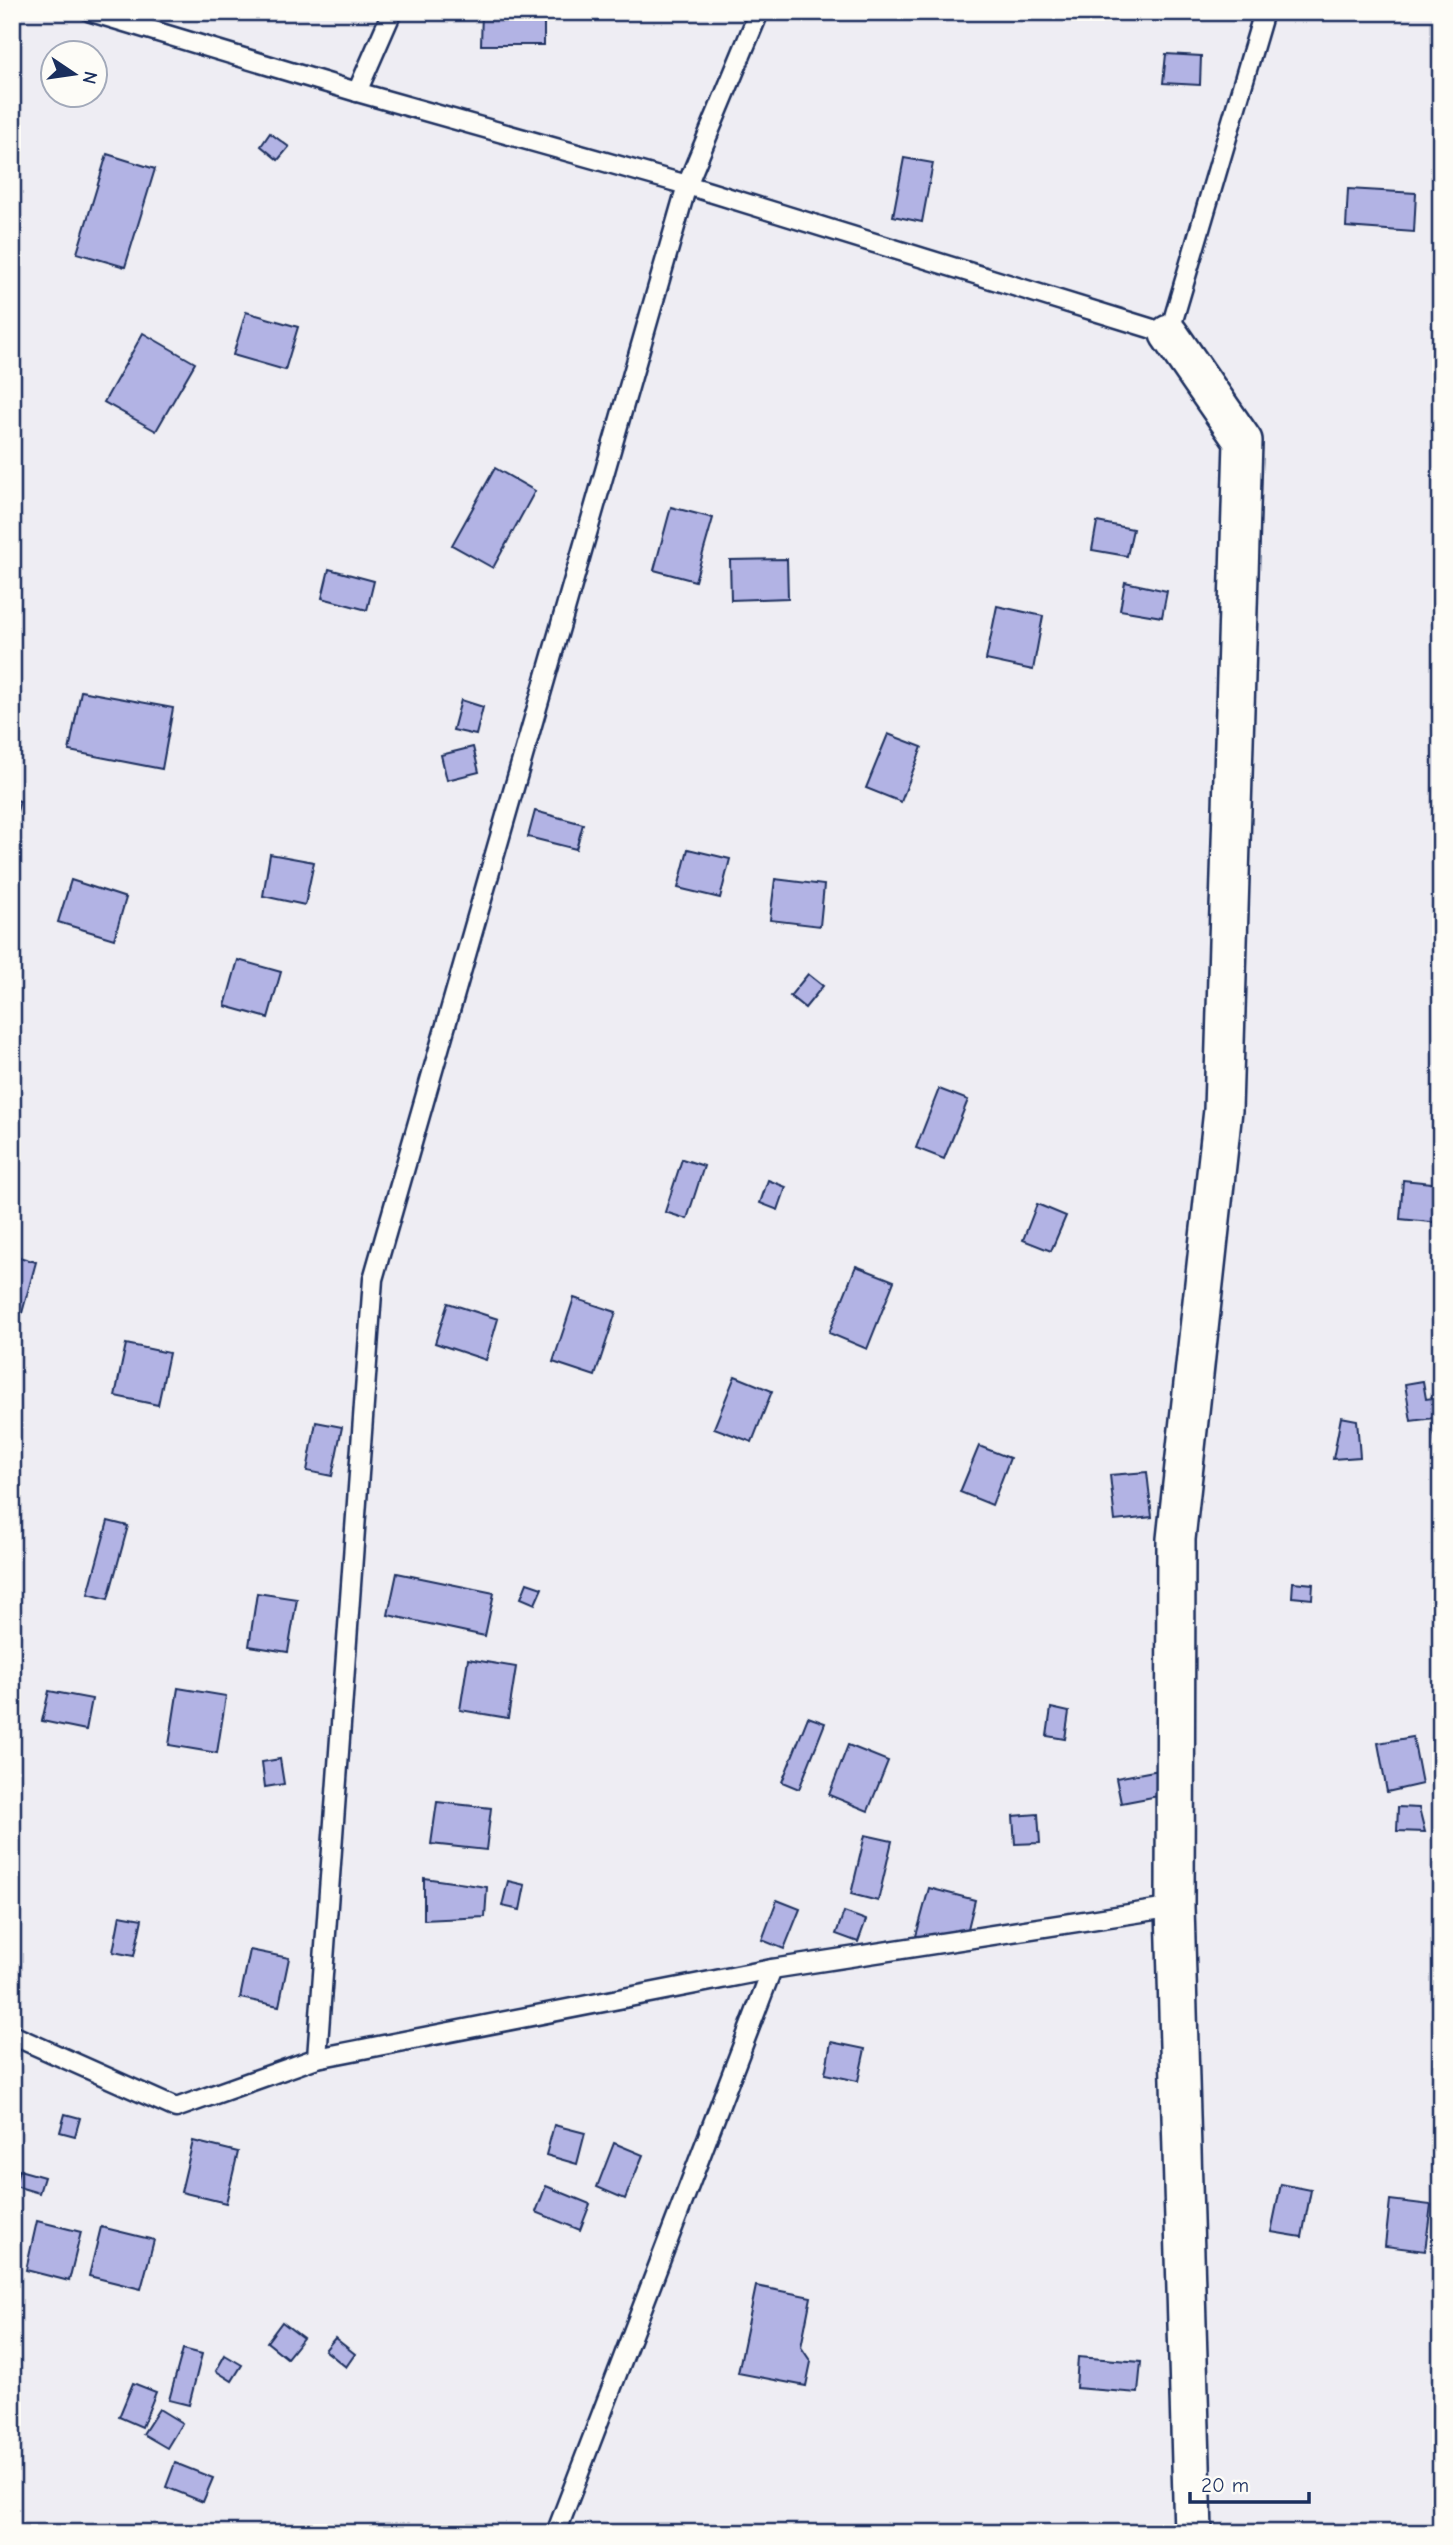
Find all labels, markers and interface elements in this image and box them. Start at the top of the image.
north arrow [38,38,108,108]
text: N [77,69,102,86]
scale bar [1190,2461,1310,2505]
text: 20 m [1201,2473,1249,2497]

